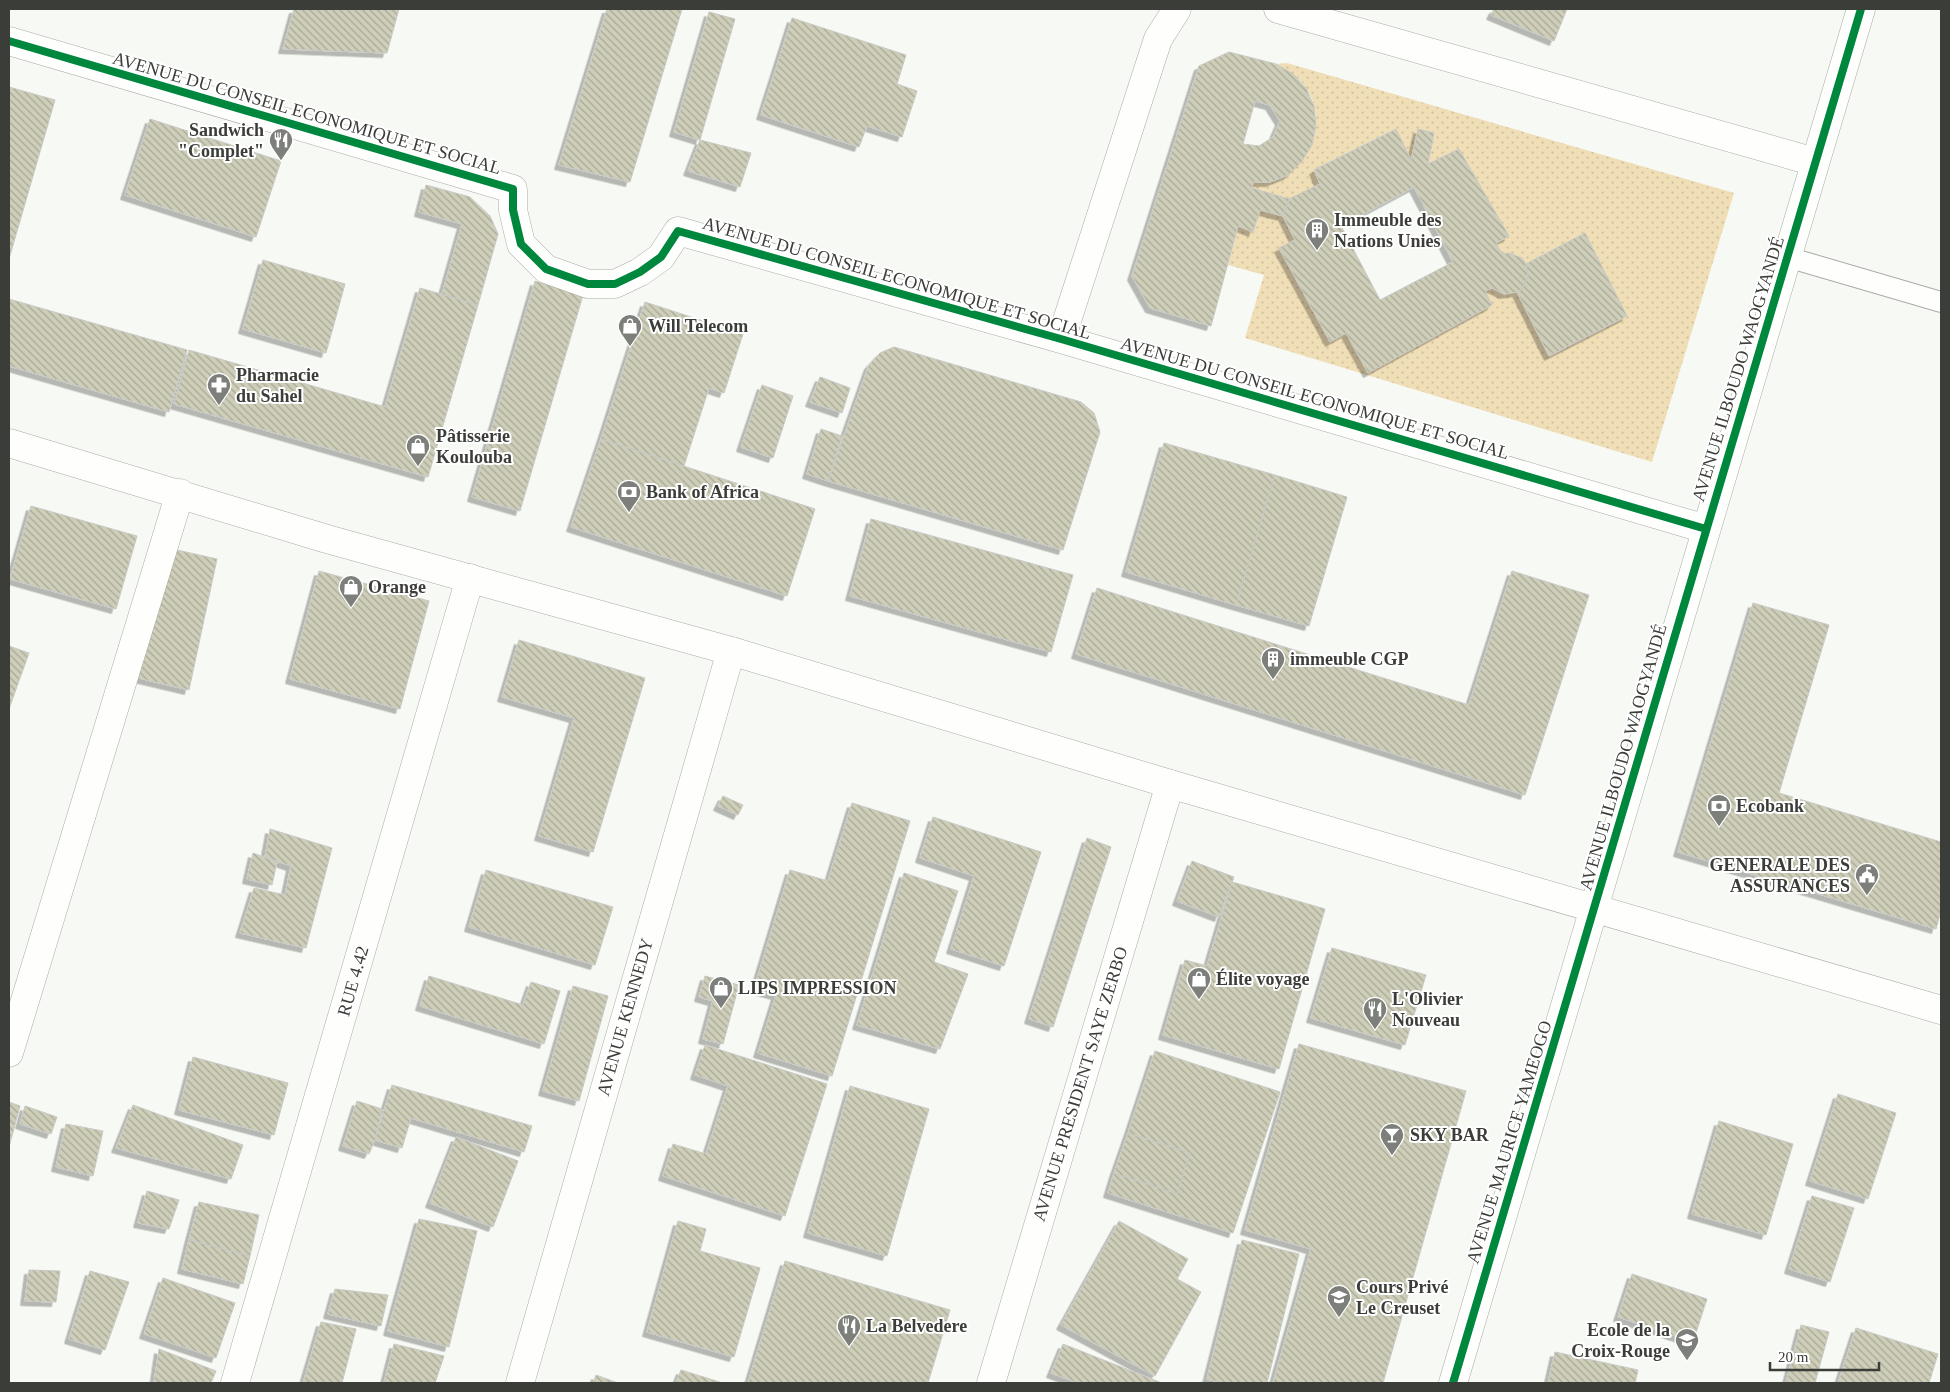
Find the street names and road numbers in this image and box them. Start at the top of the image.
street label: AVENUE DU CONSEIL ECONOMIQUE ET SOCIAL [110,48,504,178]
street label: AVENUE DU CONSEIL ECONOMIQUE ET SOCIAL [700,213,1094,343]
street label: AVENUE ILBOUDO WAOGYANDÉ [1687,234,1788,504]
street label: AVENUE DU CONSEIL ECONOMIQUE ET SOCIAL [1118,333,1512,463]
street label: AVENUE ILBOUDO WAOGYANDÉ [1574,621,1671,893]
street label: AVENUE KENNEDY [593,936,657,1098]
street label: RUE 4.42 [333,944,373,1018]
street label: AVENUE PRESIDENT SAYE ZERBO [1029,944,1131,1224]
street label: AVENUE MAURICE YAMEOGO [1462,1018,1556,1266]

